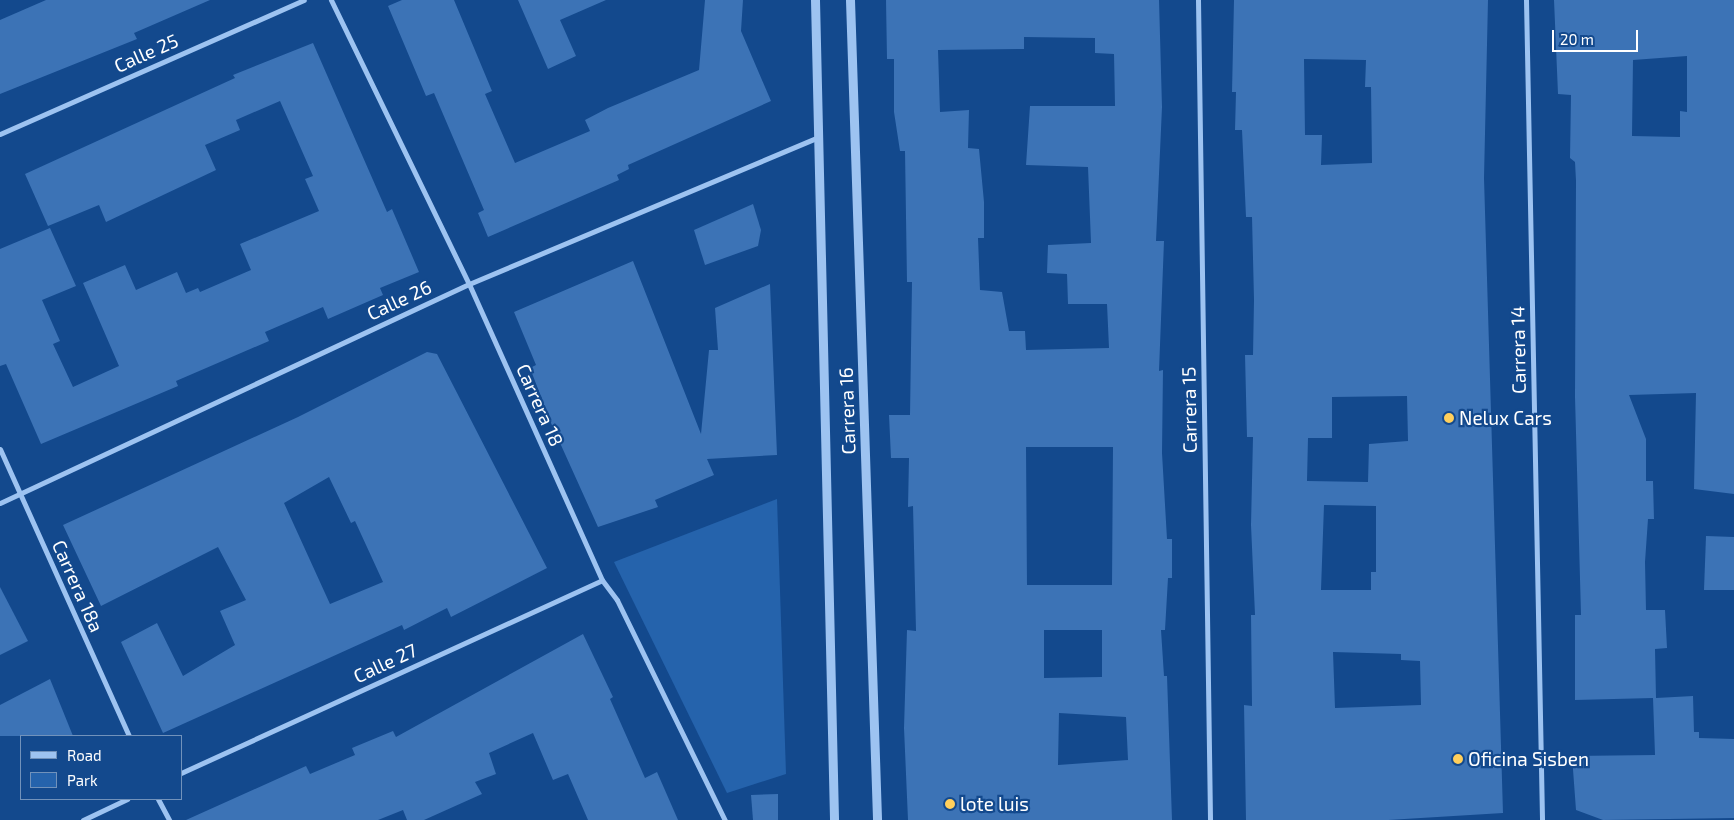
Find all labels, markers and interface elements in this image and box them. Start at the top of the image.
scale bar [1554,20,1640,52]
street label: Calle 25 [110,29,182,77]
text: 20 m [1560,30,1594,48]
street label: Calle 26 [363,275,435,325]
street label: Carrera 14 [1506,306,1530,394]
street label: Carrera 18 [512,360,568,450]
street label: Carrera 16 [834,367,860,455]
street label: Carrera 15 [1177,367,1201,453]
place label: Nelux Cars [1459,407,1552,429]
marker: Nelux Cars [1443,412,1455,424]
street label: Carrera 18a [48,536,108,636]
street label: Calle 27 [350,638,420,688]
legend [20,735,182,800]
text: Road [67,746,102,764]
place label: Oficina Sisben [1468,748,1589,770]
marker: Oficina Sisben [1452,753,1464,765]
text: Park [67,771,98,789]
place label: lote luis [960,793,1029,815]
marker: lote luis [944,798,956,810]

